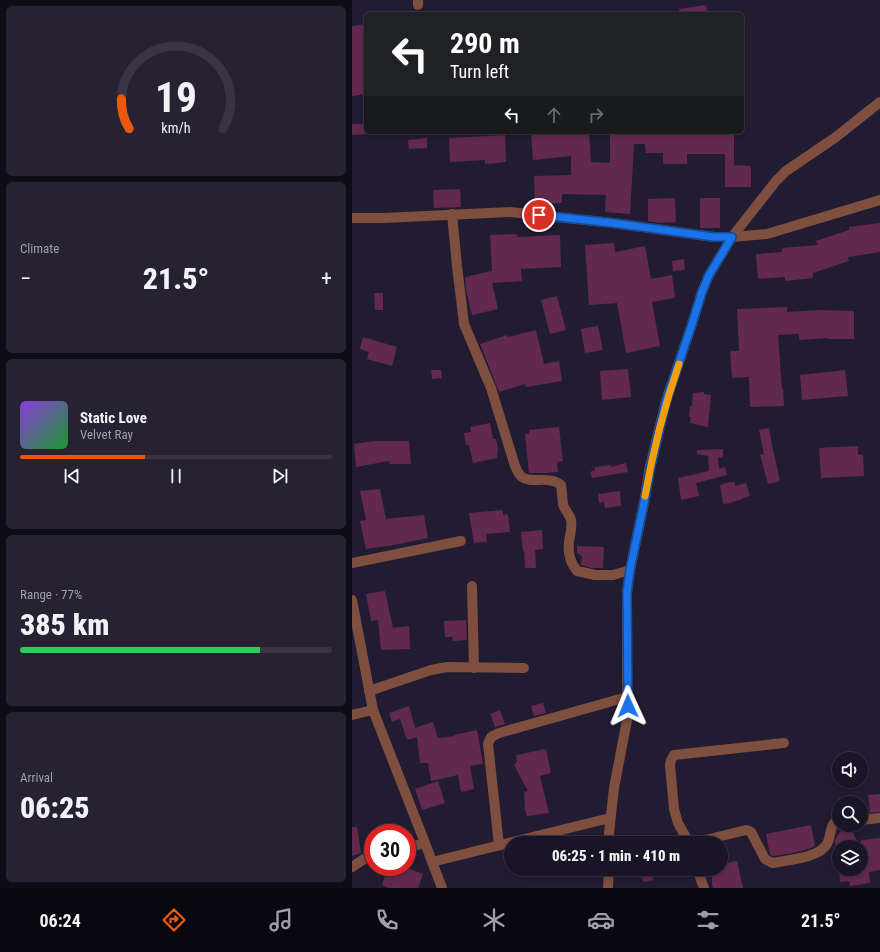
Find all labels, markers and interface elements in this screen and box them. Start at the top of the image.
text: 290 m [450,27,520,60]
icon: left [384,28,436,80]
text: Turn left [450,61,509,82]
text: 19 [155,73,197,122]
icon: left [501,104,523,126]
icon: ahead [543,104,565,126]
icon: right [585,104,607,126]
text: km/h [161,120,191,136]
pin [522,198,556,232]
icon: arrive [528,204,550,226]
text: Climate [20,241,59,256]
text: 21.5° [143,261,209,296]
text: − [20,266,31,291]
text: + [321,266,332,291]
text: Static Love [80,409,147,427]
text: Velvet Ray [80,427,133,442]
icon: previous [61,465,83,487]
icon: pause [165,465,187,487]
icon: next [269,465,291,487]
text: Range · 77% [20,587,82,602]
text: 385 km [20,607,109,642]
position arrow [607,685,649,727]
map controls [832,752,868,876]
button: sound [832,752,868,788]
text: Arrival [20,770,53,785]
text: 06:25 [20,790,89,825]
button: search [832,796,868,832]
speed limit sign: 30 [364,824,416,876]
button: layers [832,840,868,876]
text: 06:25 · 1 min · 410 m [552,847,680,865]
icon: directions [160,906,188,934]
icon: music [267,906,295,934]
icon: phone [373,906,401,934]
icon: climate [480,906,508,934]
icon: car [587,906,615,934]
icon: filters [694,906,722,934]
text: 06:24 [39,910,81,931]
text: 21.5° [801,910,841,931]

